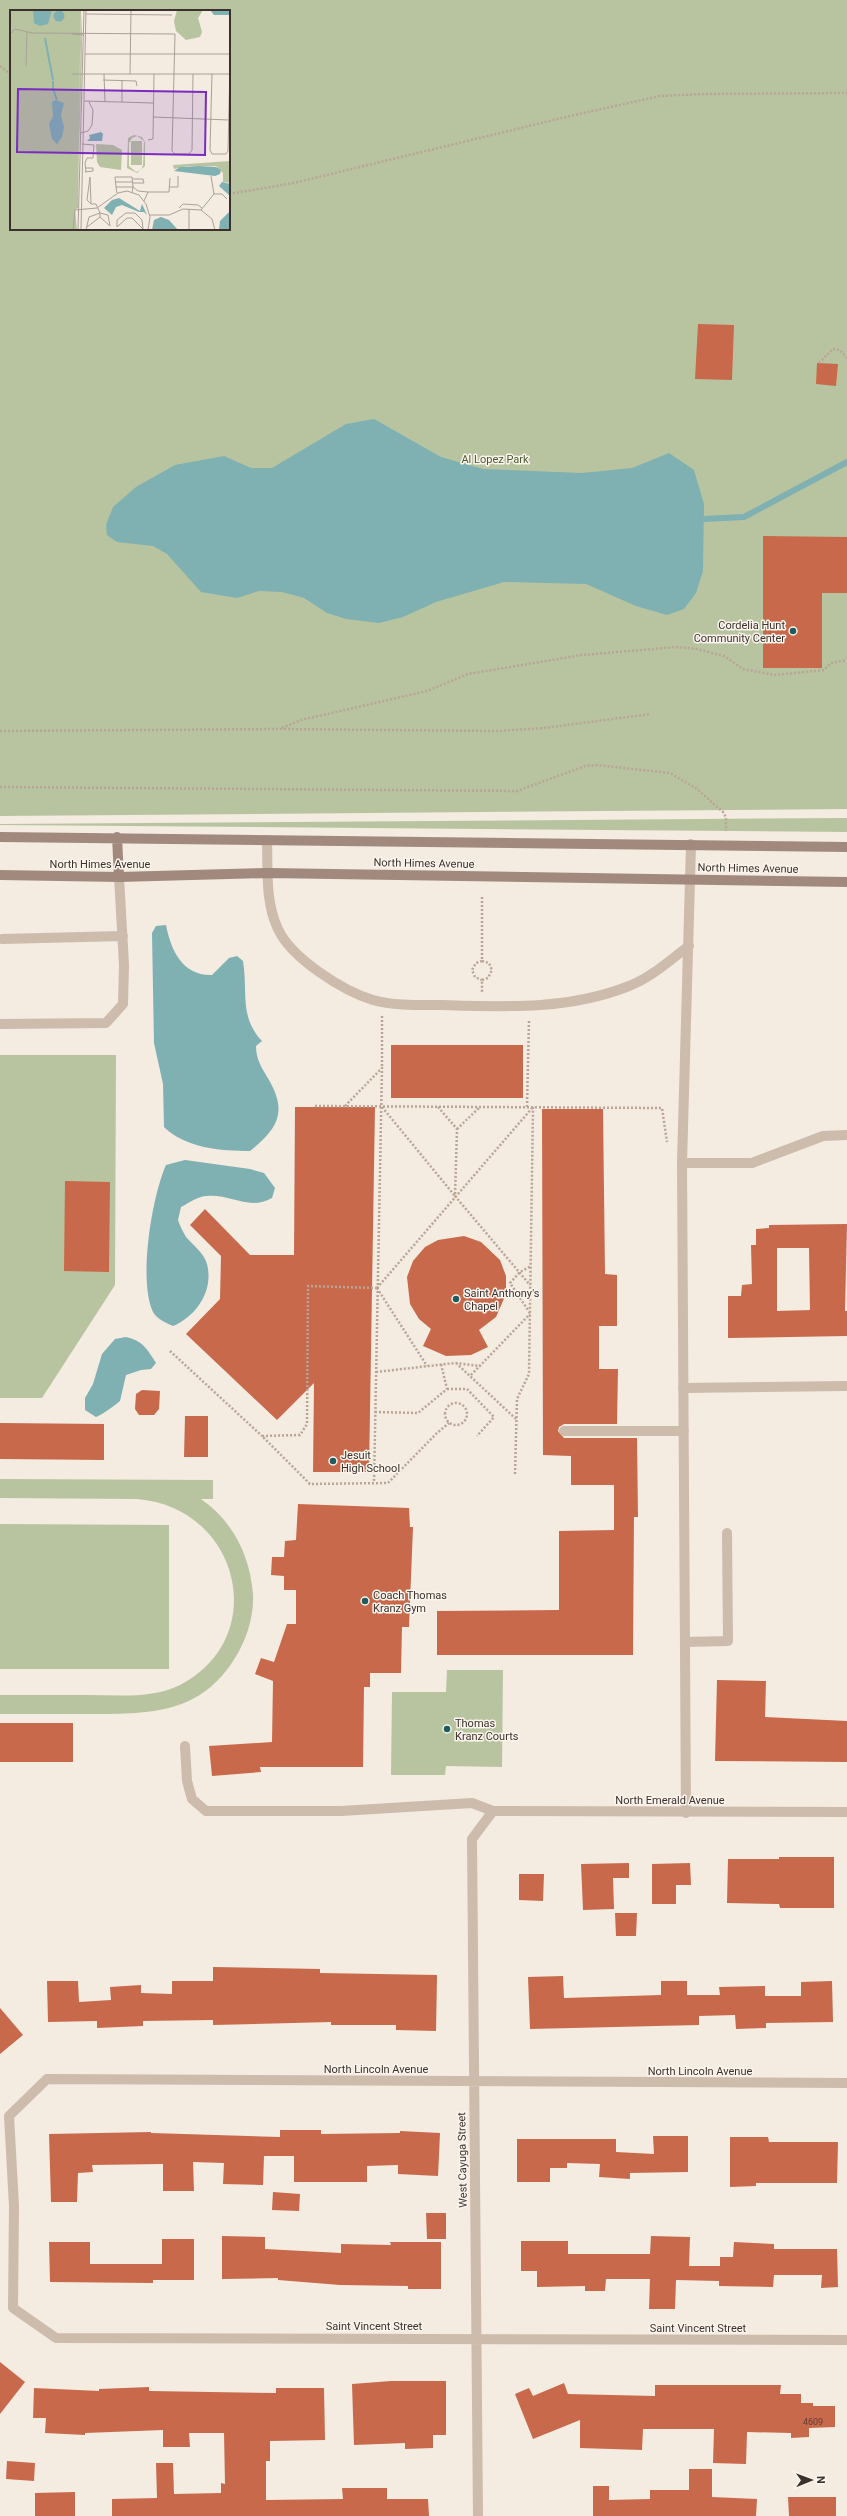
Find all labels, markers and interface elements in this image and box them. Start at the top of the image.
inset map [10,10,230,230]
park label: Al Lopez Park [461,453,529,466]
place label: Cordelia Hunt Community Center [694,619,785,645]
marker: Cordelia Hunt Community Center [788,626,798,636]
street label: North Himes Avenue [373,856,475,871]
street label: North Himes Avenue [50,858,151,871]
street label: North Himes Avenue [697,861,799,876]
place label: Saint Anthony's Chapel [464,1287,540,1313]
marker: Saint Anthony's Chapel [451,1294,461,1304]
place label: Jesuit High School [341,1449,400,1475]
marker: Jesuit High School [328,1456,338,1466]
place label: Coach Thomas Kranz Gym [373,1589,447,1615]
marker: Coach Thomas Kranz Gym [360,1596,370,1606]
place label: Thomas Kranz Courts [455,1717,519,1743]
marker: Thomas Kranz Courts [442,1724,452,1734]
street label: North Emerald Avenue [615,1794,725,1807]
street label: North Lincoln Avenue [324,2063,428,2076]
street label: North Lincoln Avenue [648,2065,752,2078]
street label: West Cayuga Street [455,2112,470,2208]
street label: Saint Vincent Street [326,2320,423,2333]
street label: Saint Vincent Street [650,2322,747,2335]
house number: 4609 [803,2417,823,2427]
north arrow [791,2460,831,2500]
text: N [814,2476,827,2484]

